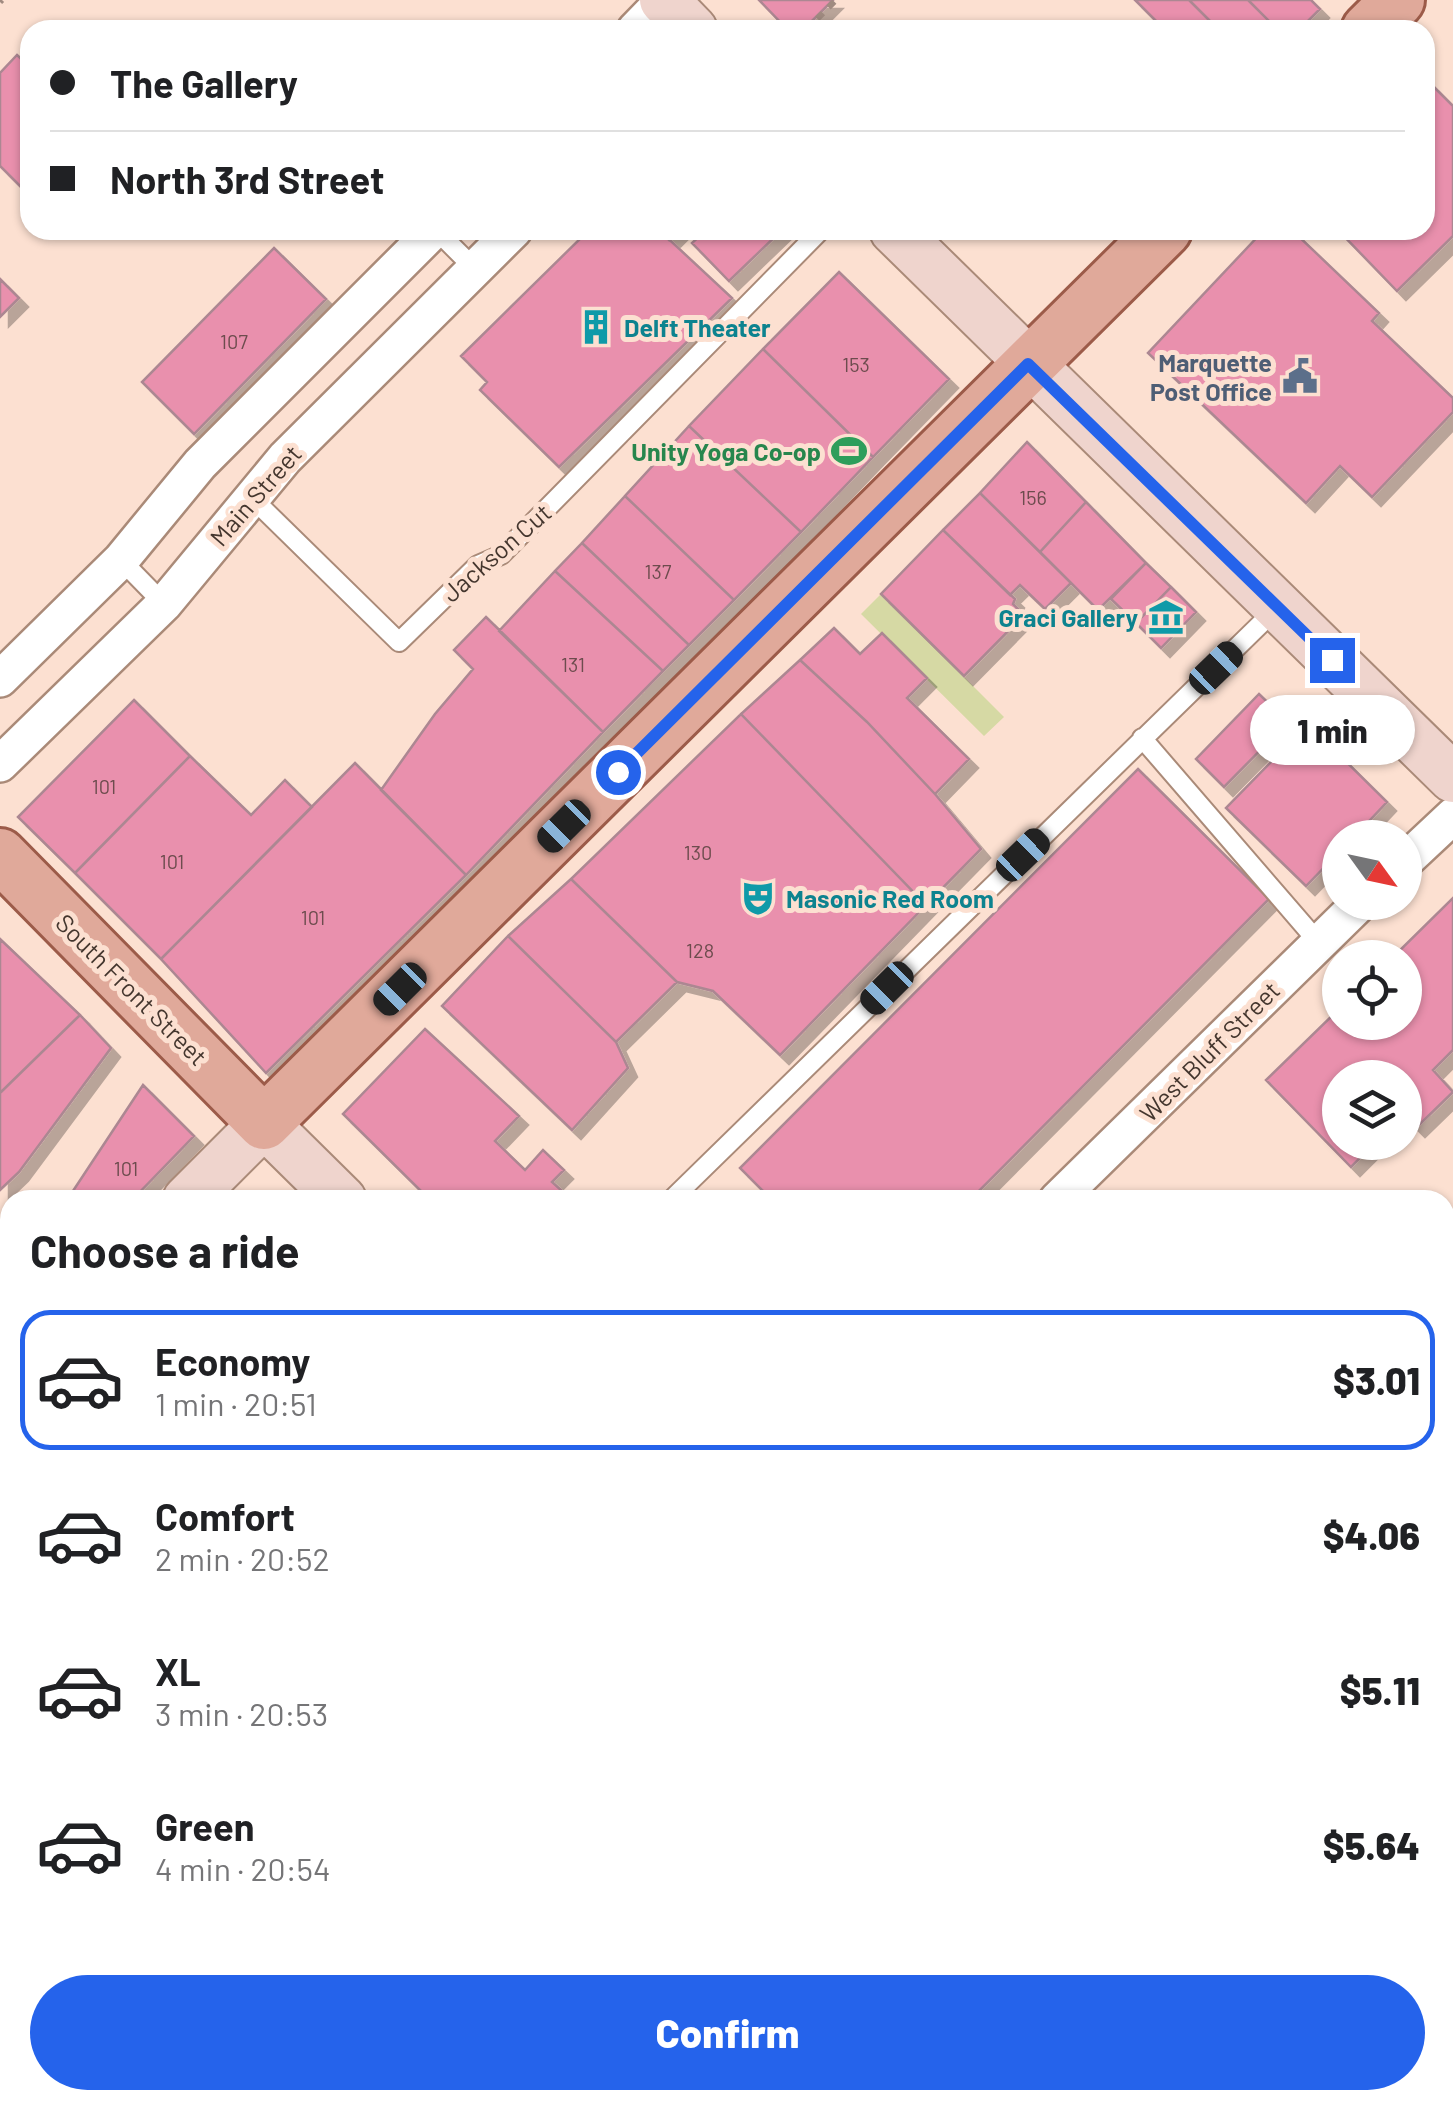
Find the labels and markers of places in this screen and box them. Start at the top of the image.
building icon: Delft Theater [577,308,615,346]
place label: Delft Theater [624,312,771,342]
place label: Marquette Post Office [1150,347,1272,406]
public building icon: Marquette Post Office [1281,357,1319,395]
sports icon: Unity Yoga Co-op [830,432,868,470]
place label: Unity Yoga Co-op [631,436,821,466]
museum icon: Graci Gallery [1147,598,1185,636]
place label: Graci Gallery [999,602,1138,632]
theatre icon: Masonic Red Room [739,879,777,917]
place label: Masonic Red Room [786,883,994,913]

